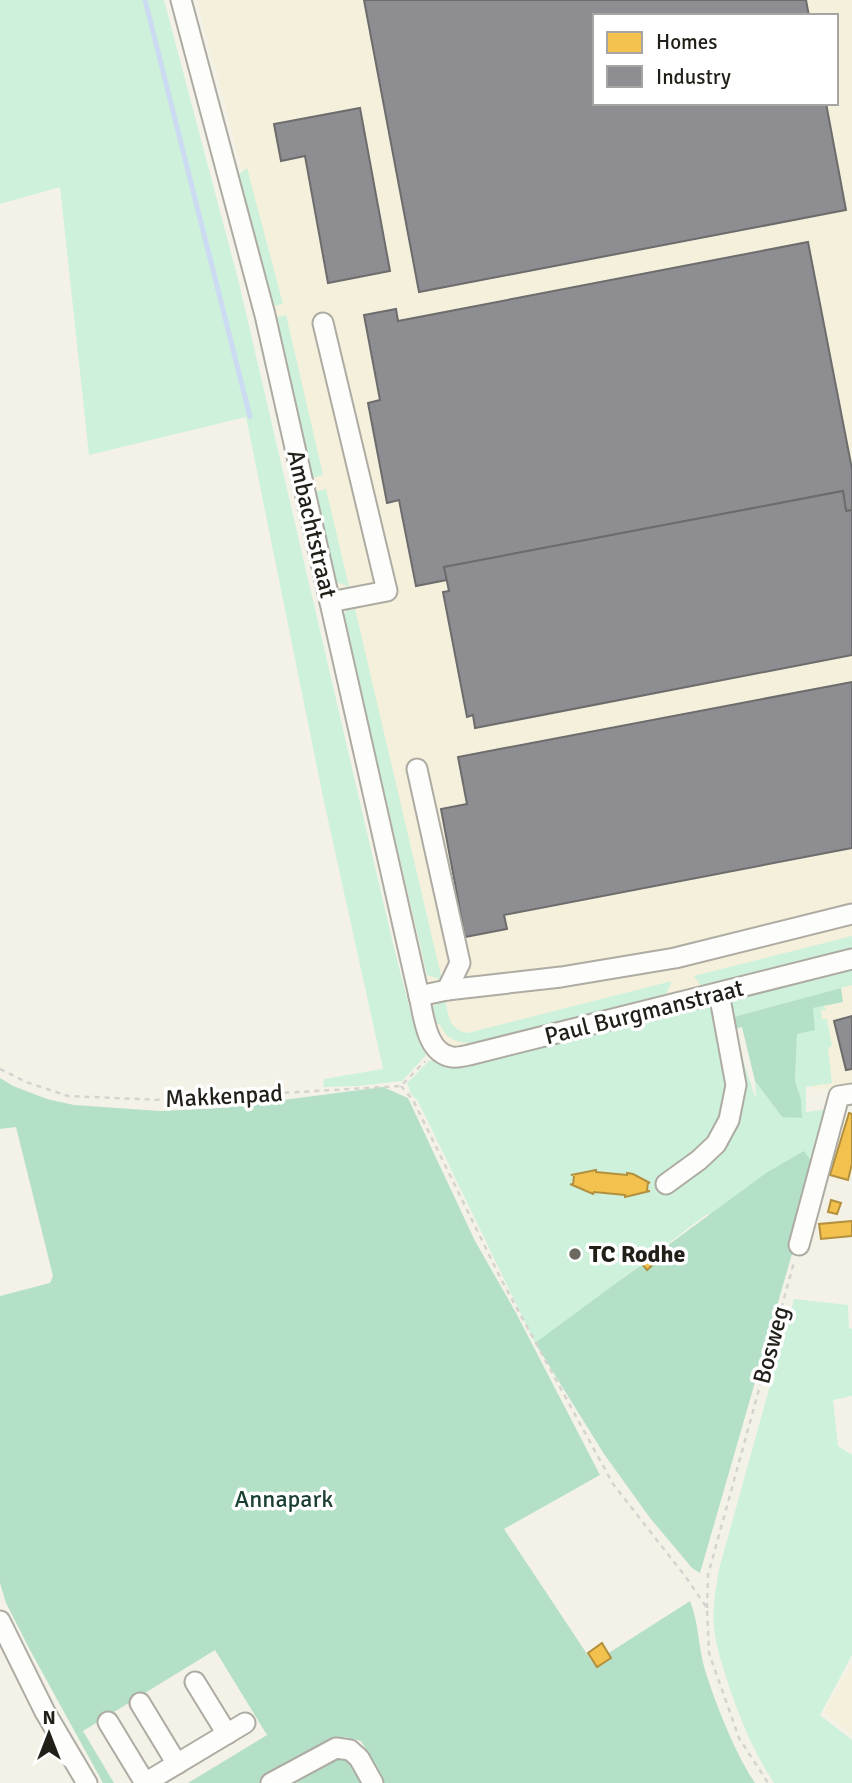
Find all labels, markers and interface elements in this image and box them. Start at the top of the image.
legend [593,14,838,105]
text: Homes [656,29,718,55]
text: Industry [656,64,731,90]
street label: Ambachtstraat [280,447,344,601]
street label: Paul Burgmanstraat [541,973,747,1051]
street label: Makkenpad [164,1078,284,1114]
place label: TC Rodhe [589,1239,686,1269]
marker: TC Rodhe [567,1246,583,1262]
street label: Bosweg [746,1303,796,1387]
park label: Annapark [235,1484,333,1514]
north arrow [14,1699,84,1769]
text: N [42,1706,56,1730]

